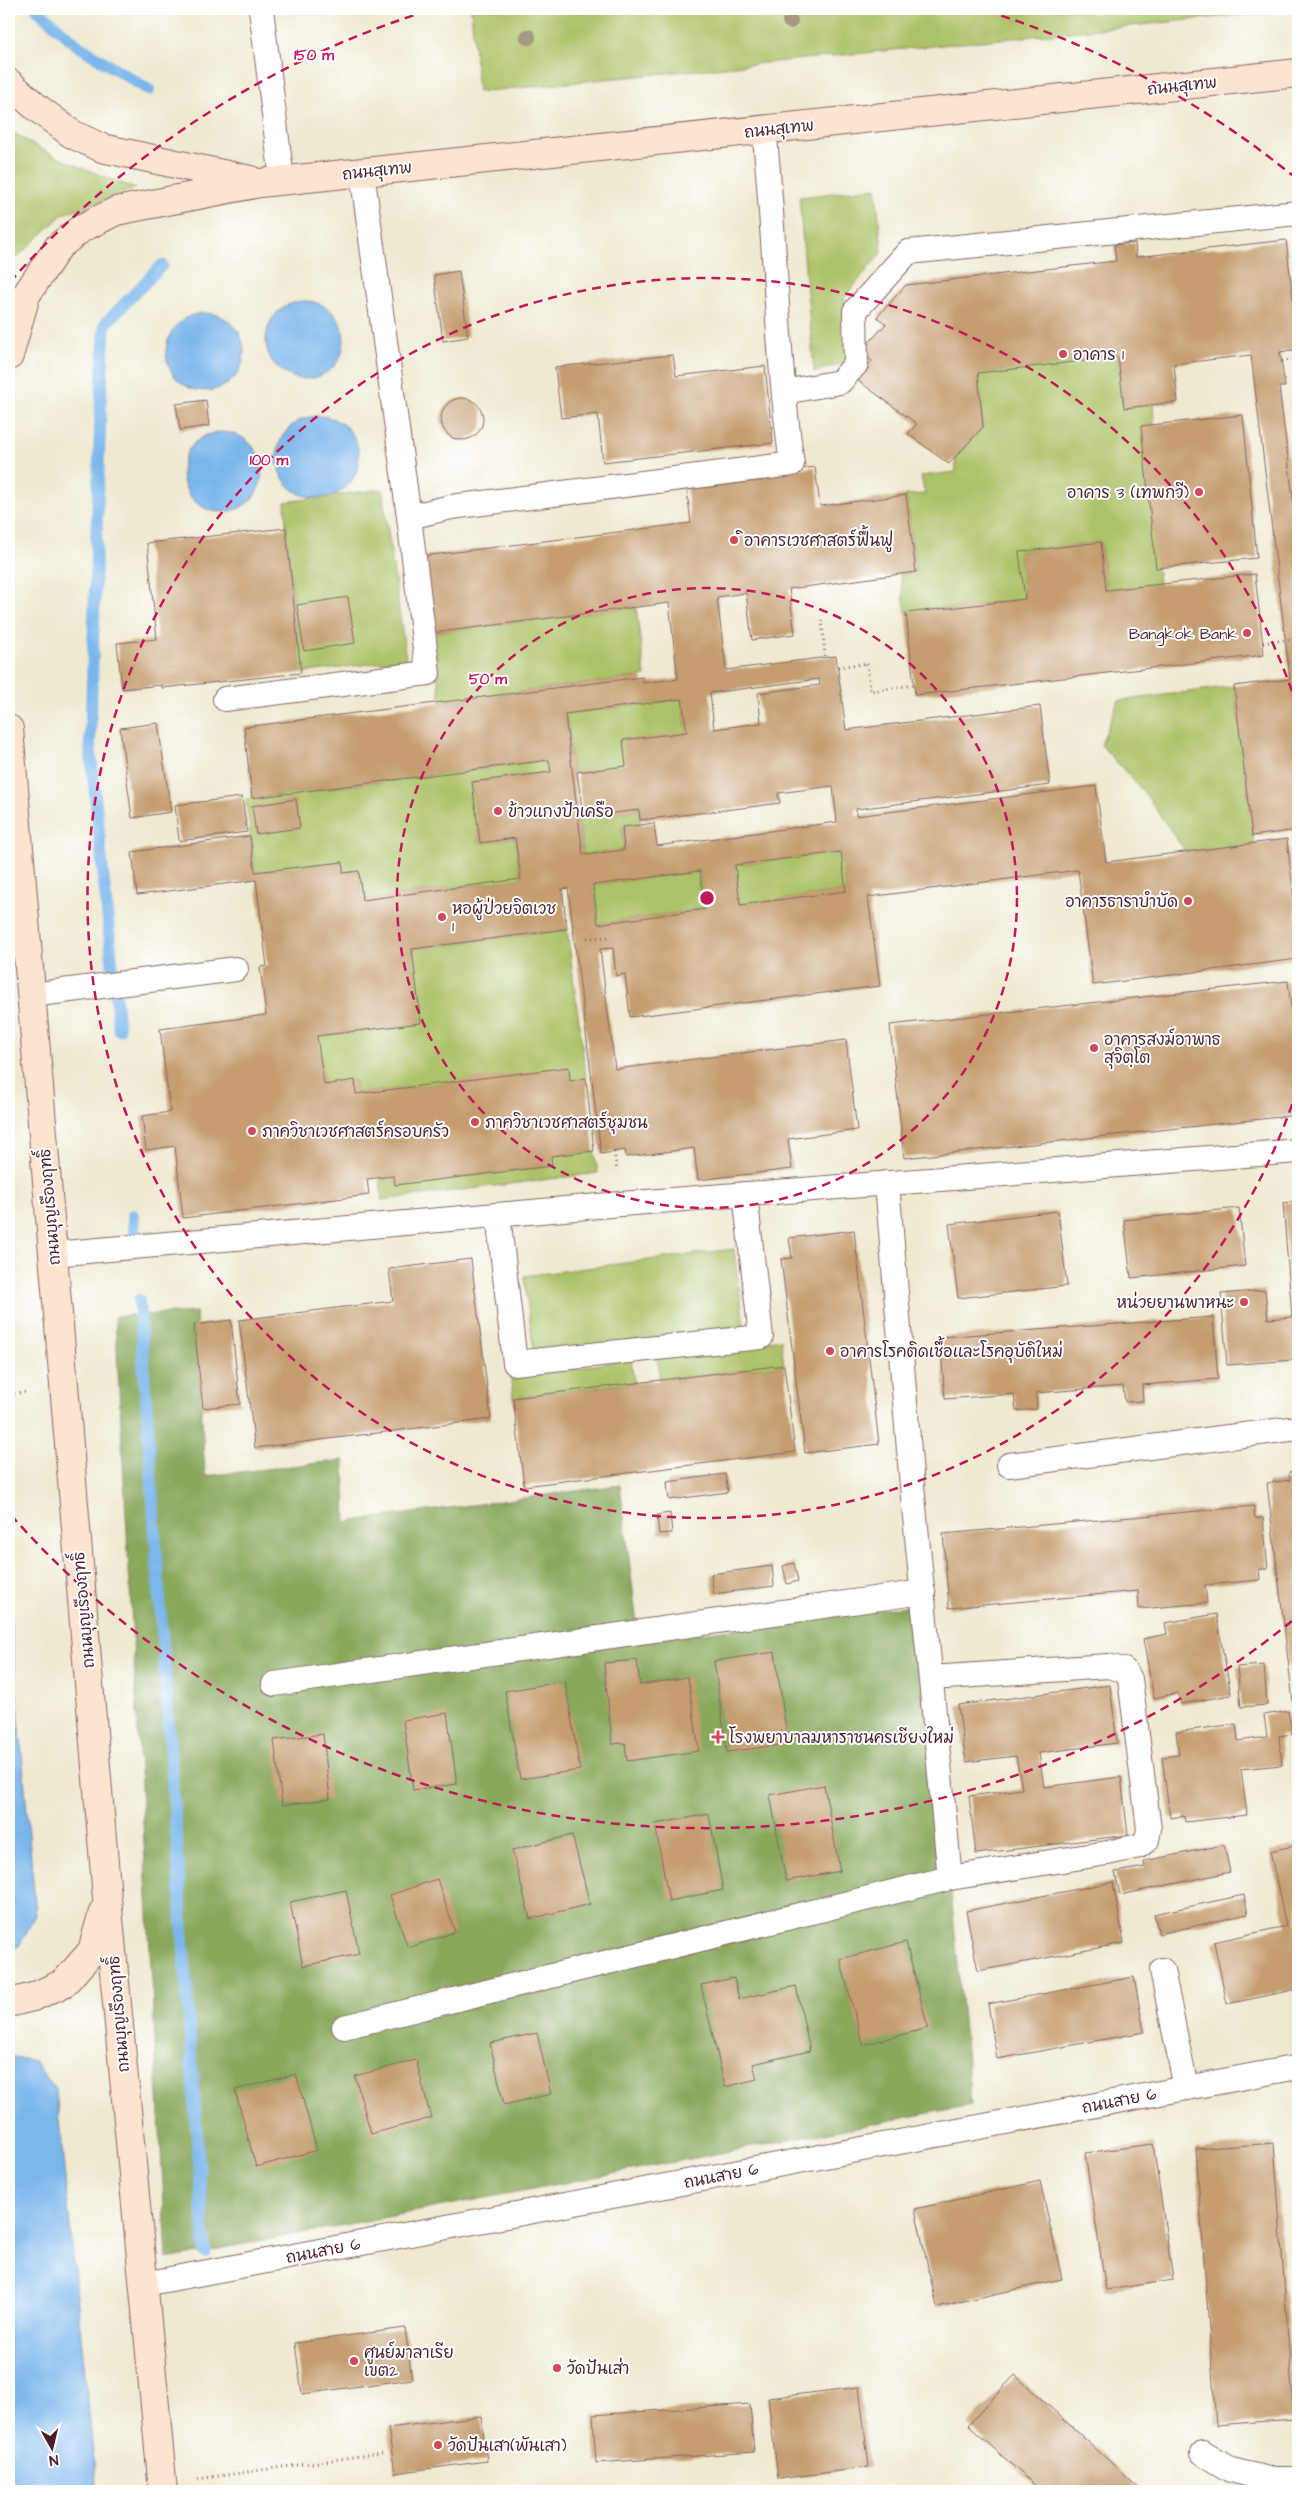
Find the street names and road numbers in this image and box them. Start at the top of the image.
street label: ถนนสุเทพ [1146,71,1218,102]
street label: ถนนสุเทพ [743,114,815,145]
street label: ถนนสุเทพ [341,156,413,187]
street label: ถนนบุญเรืองฤทธิ์ [29,1147,67,1267]
street label: ถนนบุญเรืองฤทธิ์ [63,1550,101,1670]
street label: ถนนบุญเรืองฤทธิ์ [98,1954,136,2074]
street label: ถนนสาย 6 [1080,2083,1158,2119]
street label: ถนนสาย 6 [682,2158,760,2194]
street label: ถนนสาย 6 [284,2233,362,2269]

